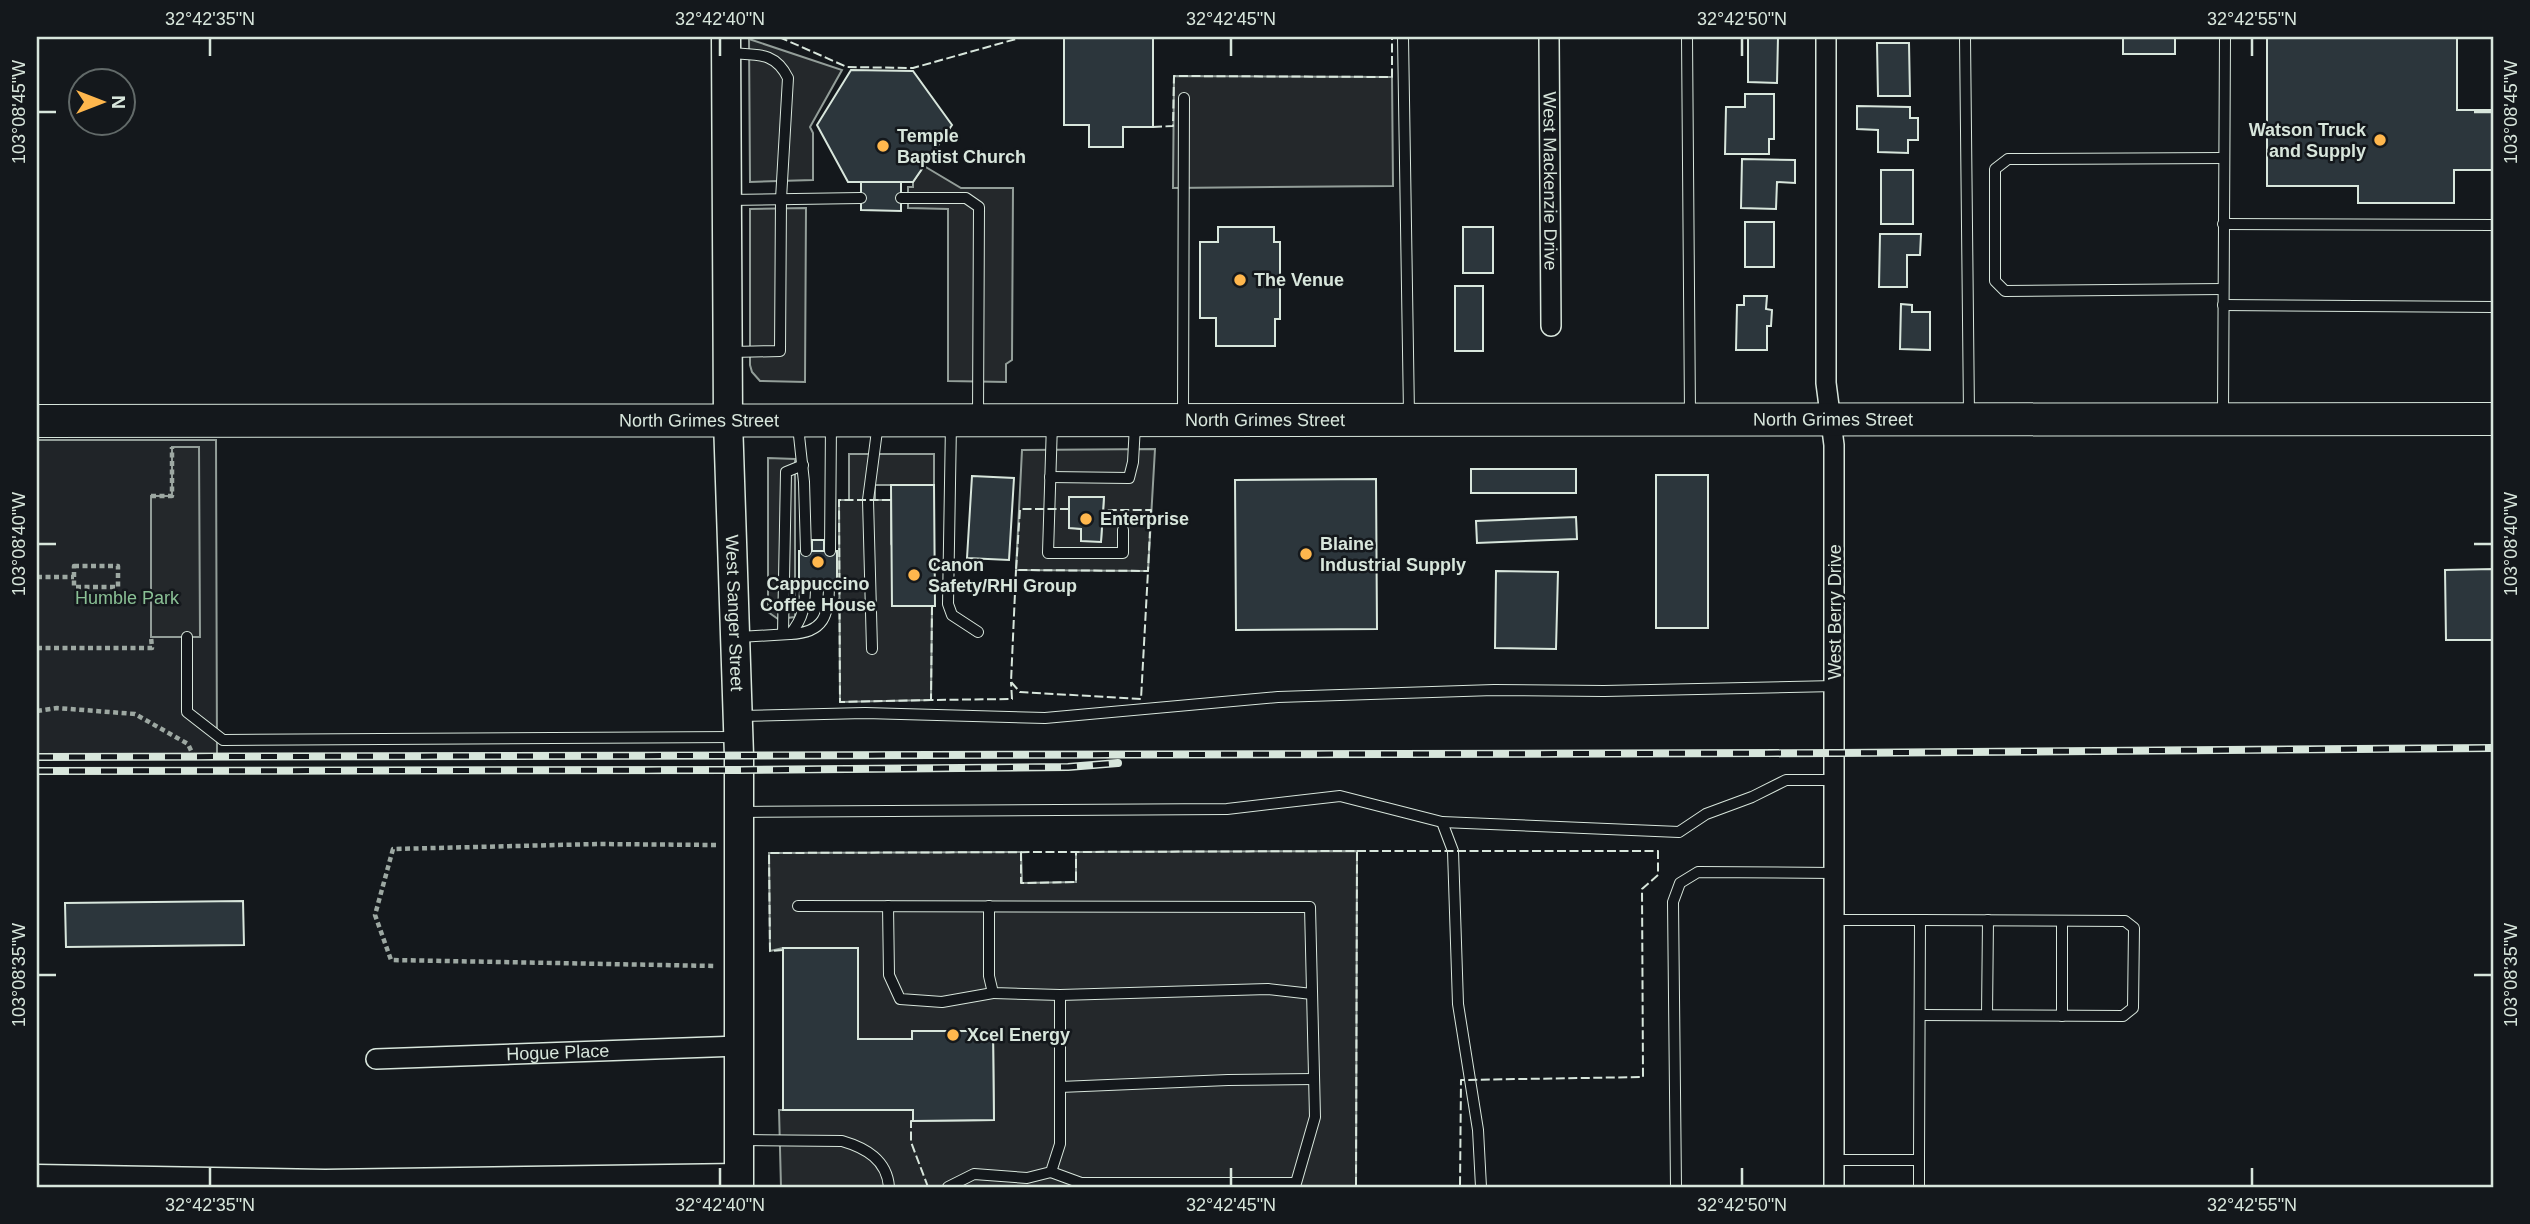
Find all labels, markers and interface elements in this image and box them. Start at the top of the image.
text: 32°42'35"N [165,9,255,29]
text: 32°42'40"N [675,9,765,29]
text: 32°42'45"N [1186,9,1276,29]
text: 32°42'50"N [1697,9,1787,29]
text: 32°42'55"N [2207,9,2297,29]
text: 103°08'45"W [9,60,29,164]
text: 103°08'45"W [2501,60,2521,164]
north arrow [66,66,136,136]
street label: West Mackenzie Drive [1539,92,1561,270]
text: N [108,95,129,109]
place label: Watson Truck and Supply [2249,120,2367,161]
place label: Temple Baptist Church [897,126,1026,167]
marker: Watson Truck and Supply [2372,132,2388,148]
marker: Temple Baptist Church [875,138,891,154]
place label: The Venue [1254,270,1344,290]
marker: The Venue [1232,272,1248,288]
street label: North Grimes Street [1753,409,1913,430]
street label: North Grimes Street [619,410,779,431]
street label: North Grimes Street [1185,410,1345,430]
text: 103°08'40"W [9,492,29,596]
text: 103°08'40"W [2501,492,2521,596]
place label: Enterprise [1100,509,1189,529]
marker: Enterprise [1078,511,1094,527]
street label: West Sanger Street [722,534,747,692]
place label: Blaine Industrial Supply [1320,534,1466,575]
street label: West Berry Drive [1825,544,1845,680]
marker: Blaine Industrial Supply [1298,546,1314,562]
marker: Cappuccino Coffee House [810,554,826,570]
place label: Canon Safety/RHI Group [928,555,1077,596]
marker: Canon Safety/RHI Group [906,567,922,583]
place label: Cappuccino Coffee House [760,574,876,615]
park label: Humble Park [75,588,180,608]
text: 103°08'35"W [9,923,29,1027]
text: 103°08'35"W [2501,923,2521,1027]
place label: Xcel Energy [967,1025,1070,1045]
marker: Xcel Energy [945,1027,961,1043]
street label: Hogue Place [506,1041,610,1064]
text: 32°42'35"N [165,1195,255,1215]
text: 32°42'40"N [675,1195,765,1215]
text: 32°42'45"N [1186,1195,1276,1215]
text: 32°42'50"N [1697,1195,1787,1215]
text: 32°42'55"N [2207,1195,2297,1215]

